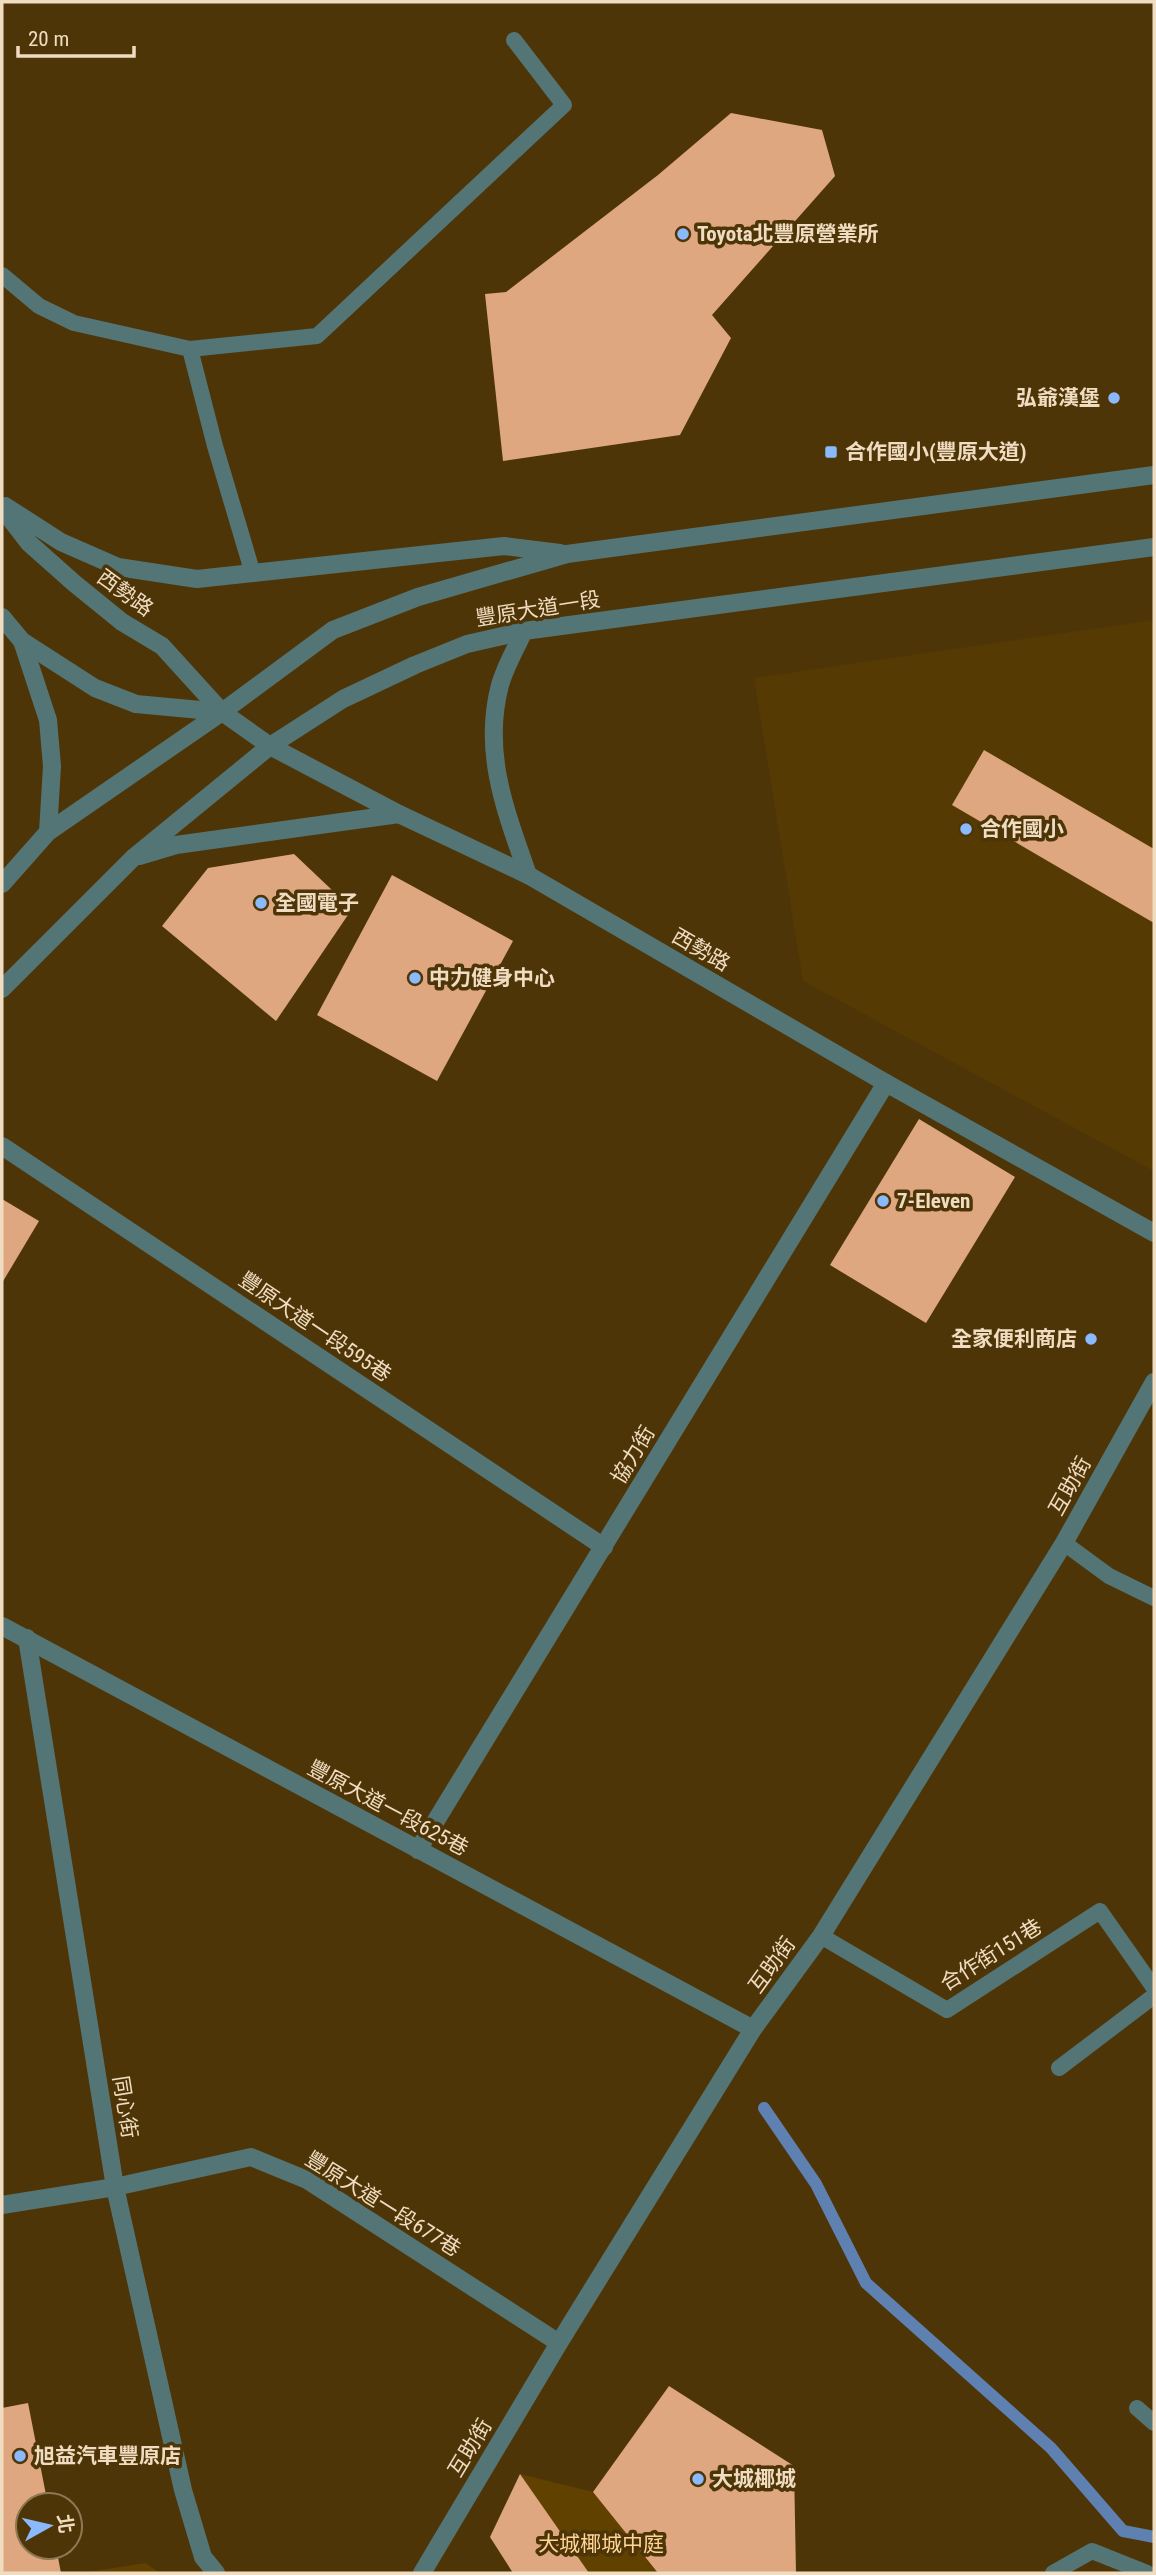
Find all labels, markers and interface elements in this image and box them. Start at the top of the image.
scale bar [18,14,133,58]
text: 20 m [28,27,69,51]
place label: Toyota北豐原營業所 [697,222,879,246]
marker: Toyota北豐原營業所 [675,226,691,242]
place label: 弘爺漢堡 [1016,386,1100,410]
marker: 弘爺漢堡 [1106,390,1122,406]
place label: 合作國小(豐原大道) [845,440,1027,464]
marker: 合作國小(豐原大道) [823,444,839,460]
street label: 西勢路 [92,565,158,621]
street label: 豐原大道一段 [474,587,602,631]
place label: 合作國小 [980,817,1064,841]
marker: 合作國小 [958,821,974,837]
place label: 全國電子 [275,891,359,915]
marker: 全國電子 [253,895,269,911]
street label: 西勢路 [668,924,734,976]
place label: 中力健身中心 [429,966,555,990]
marker: 中力健身中心 [407,970,423,986]
place label: 7-Eleven [897,1189,970,1213]
marker: 7-Eleven [875,1193,891,1209]
street label: 豐原大道一段595巷 [234,1267,396,1387]
place label: 全家便利商店 [951,1327,1077,1351]
marker: 全家便利商店 [1083,1331,1099,1347]
street label: 協力街 [606,1422,660,1488]
street label: 互助街 [1044,1453,1096,1519]
street label: 豐原大道一段625巷 [304,1756,472,1860]
street label: 合作街151巷 [936,1914,1046,1996]
street label: 互助街 [744,1932,800,1998]
street label: 同心街 [108,2074,142,2140]
street label: 豐原大道一段677巷 [301,2147,465,2261]
street label: 互助街 [443,2415,497,2481]
place label: 旭益汽車豐原店 [34,2444,181,2468]
marker: 旭益汽車豐原店 [12,2448,28,2464]
place label: 大城椰城 [712,2467,796,2491]
marker: 大城椰城 [690,2471,706,2487]
north arrow [14,2491,84,2561]
text: 北 [53,2513,78,2535]
park label: 大城椰城中庭 [538,2532,664,2556]

